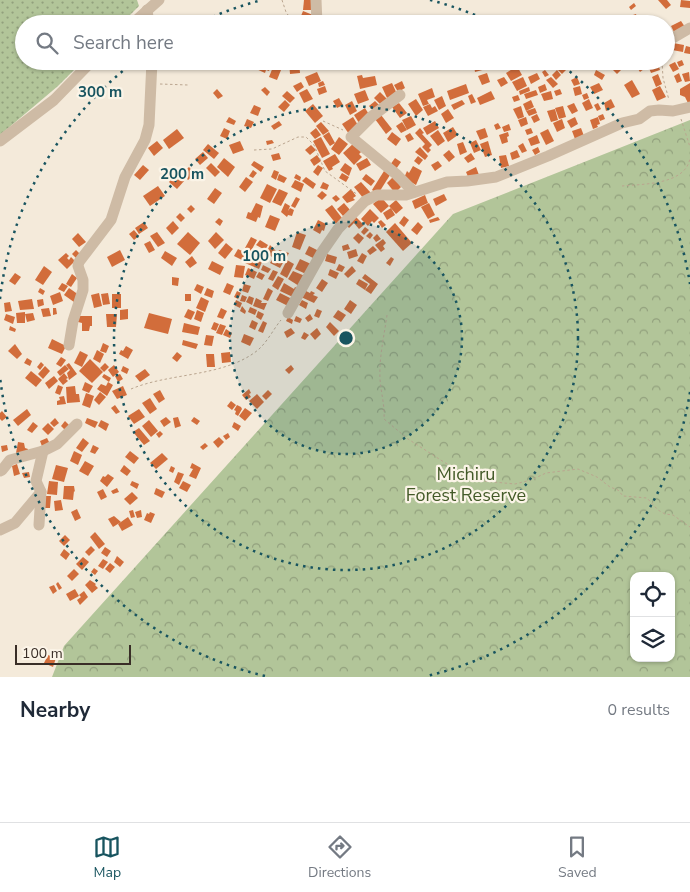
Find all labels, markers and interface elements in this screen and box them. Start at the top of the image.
search box [15,15,675,70]
icon: search [33,29,61,57]
text: Search here [73,30,174,56]
text: 300 m [78,82,122,102]
text: 200 m [160,164,204,184]
text: 100 m [242,246,286,266]
centre of rings [337,329,355,347]
park label: Michiru Forest Reserve [406,462,526,507]
map controls [630,572,675,662]
button: locate [630,572,675,617]
button: layers [630,617,675,662]
scale bar [15,642,131,665]
text: 100 m [22,644,63,663]
text: Nearby [20,696,90,724]
text: 0 results [608,699,670,721]
tab: Map [93,833,121,882]
tab: Directions [308,833,371,882]
tab: Saved [558,833,597,882]

